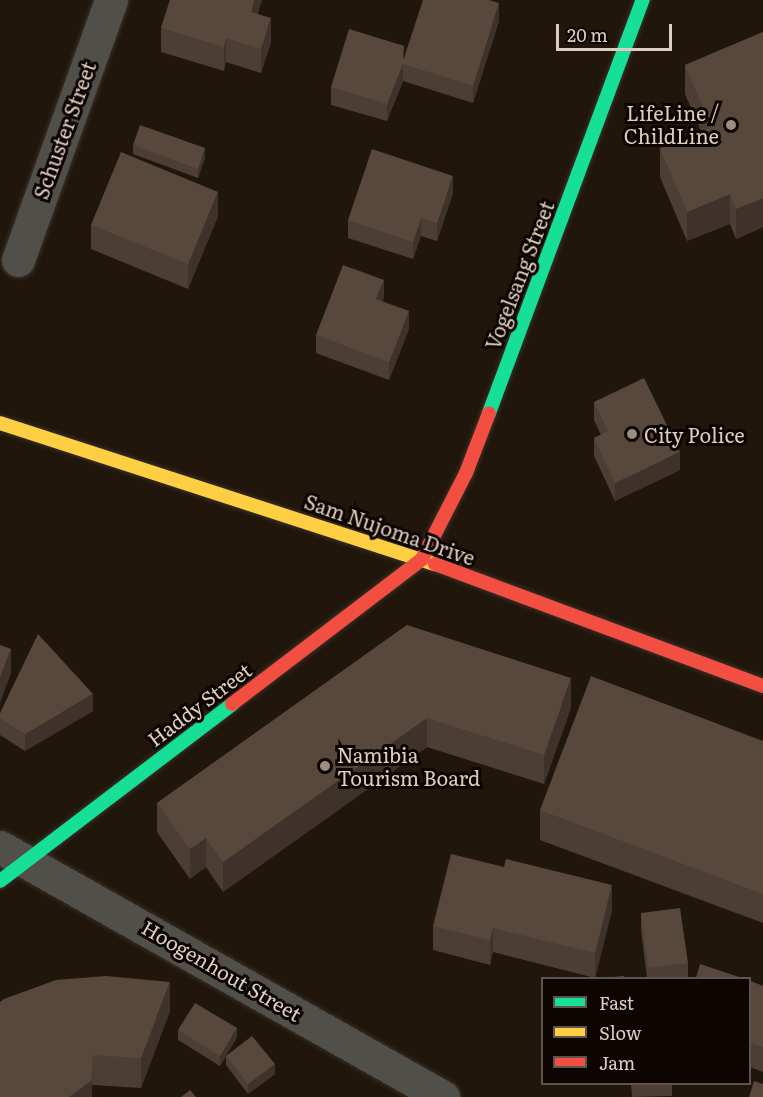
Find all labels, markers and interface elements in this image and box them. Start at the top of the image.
scale bar [559,12,674,50]
text: 20 m [567,21,608,48]
street label: Schuster Street [28,58,100,202]
place label: LifeLine / ChildLine [624,101,719,148]
marker: LifeLine / ChildLine [724,118,738,132]
street label: Vogelsang Street [480,197,558,353]
place label: City Police [644,422,745,446]
marker: City Police [625,427,639,441]
street label: Sam Nujoma Drive [302,489,478,569]
street label: Haddy Street [142,657,256,751]
place label: Namibia Tourism Board [337,742,480,789]
marker: Namibia Tourism Board [318,759,332,773]
street label: Hoogenhout Street [138,915,306,1025]
legend [541,977,751,1085]
text: Fast [599,989,634,1016]
text: Slow [599,1019,641,1046]
text: Jam [599,1049,635,1076]

